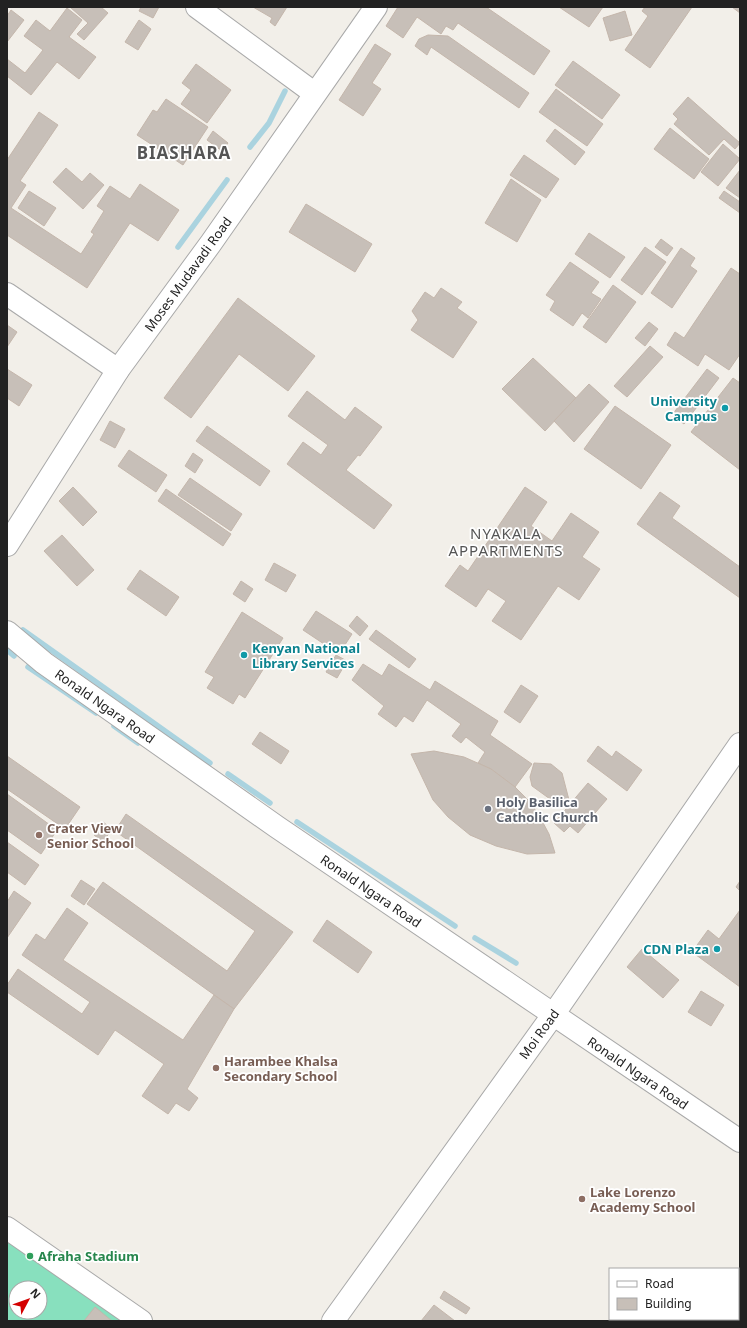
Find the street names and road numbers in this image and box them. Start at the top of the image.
street label: Moses Mudavadi Road [140,213,236,335]
street label: Ronald Ngara Road [51,665,159,747]
street label: Ronald Ngara Road [317,850,425,932]
street label: Moi Road [515,1005,563,1063]
street label: Ronald Ngara Road [584,1032,692,1114]

